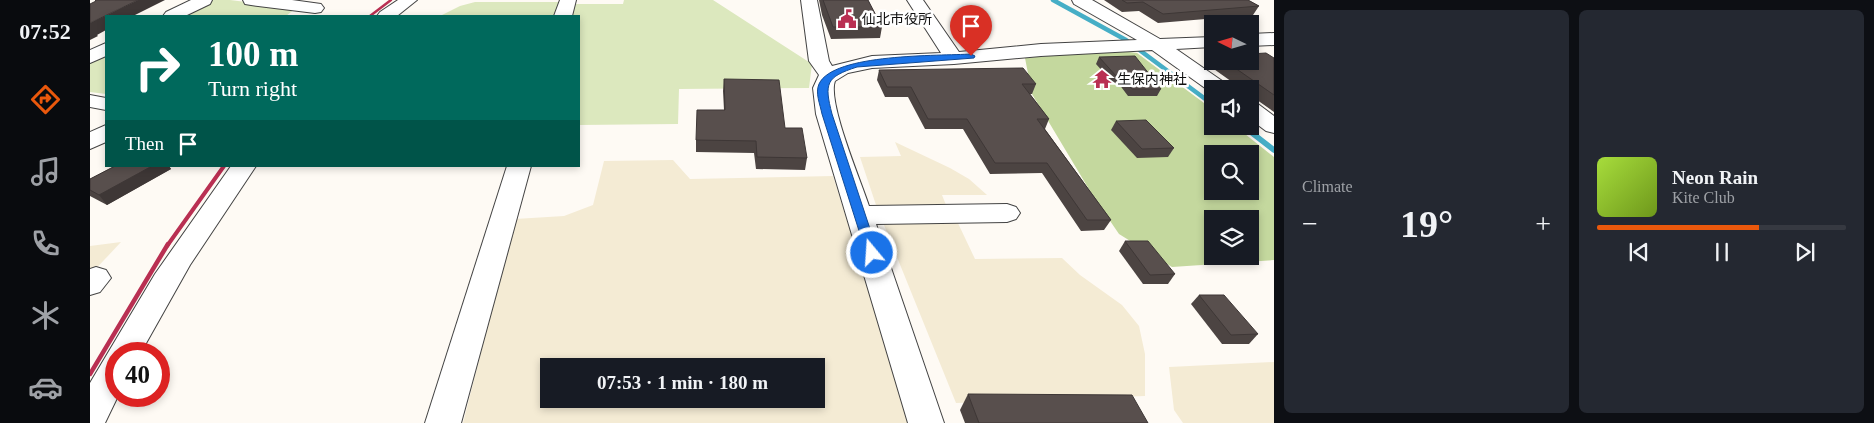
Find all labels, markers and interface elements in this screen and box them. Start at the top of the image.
pin [950,5,992,56]
public building icon: 仙北市役所 [836,8,858,30]
place label: 仙北市役所 [862,11,932,27]
icon: arrive [957,12,985,40]
north arrow [1204,15,1259,70]
map controls [1204,15,1259,265]
text: 07:52 [19,19,71,44]
icon: right [125,35,190,100]
text: 100 m [208,35,298,74]
temple icon: 生保内神社 [1091,68,1113,90]
place label: 生保内神社 [1117,72,1187,87]
text: Turn right [208,76,297,101]
button: sound [1204,80,1259,135]
icon: directions [28,82,63,117]
icon: arrive [174,130,202,158]
text: Then [125,133,164,154]
button: search [1204,145,1259,200]
icon: music [28,154,63,189]
text: Neon Rain [1672,167,1758,188]
text: Climate [1302,178,1353,195]
text: Kite Club [1672,189,1735,206]
text: 19° [1400,203,1453,245]
text: − [1302,208,1318,239]
text: + [1535,208,1551,239]
button: layers [1204,210,1259,265]
icon: phone [28,226,63,261]
position arrow [845,226,897,278]
icon: previous [1625,238,1653,266]
icon: pause [1708,238,1736,266]
icon: next [1791,238,1819,266]
icon: climate [28,298,63,333]
speed limit sign: 40 [105,342,170,407]
icon: car [28,370,63,405]
text: 07:53 · 1 min · 180 m [597,372,768,393]

